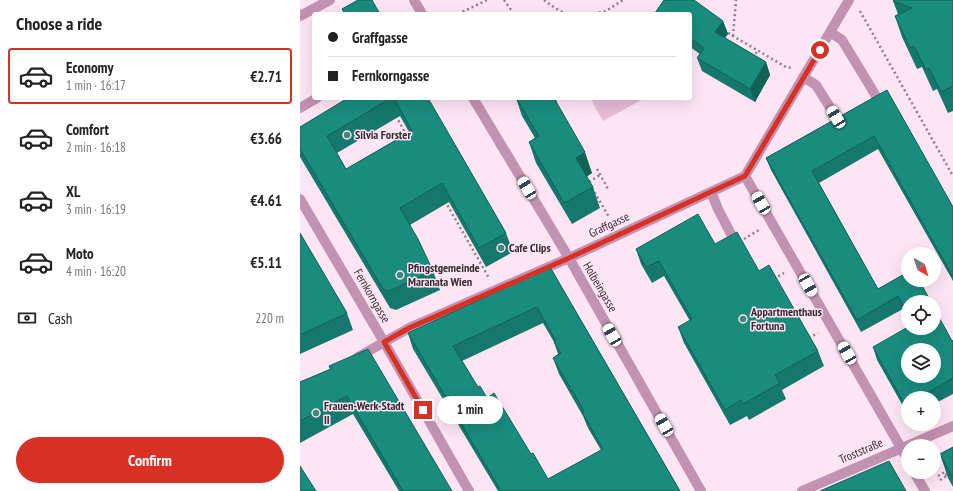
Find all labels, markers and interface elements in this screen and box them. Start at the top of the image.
text: Choose a ride [16,12,102,35]
text: Graffgasse [352,28,408,47]
route start [811,41,829,59]
icon: car [18,58,54,94]
text: Economy [66,58,114,77]
text: Fernkorngasse [352,66,429,85]
text: €2.71 [250,67,282,86]
text: 1 min · 16:17 [66,77,126,94]
car [825,104,847,130]
icon: car [18,120,54,156]
text: Comfort [66,120,109,139]
place label: Silvia Forster [355,127,412,142]
text: €3.66 [250,129,282,148]
marker: Silvia Forster [342,130,352,140]
text: 2 min · 16:18 [66,139,126,156]
car [516,175,538,201]
icon: car [18,182,54,218]
text: XL [66,182,80,201]
car [750,190,772,216]
text: €4.61 [250,191,282,210]
text: 3 min · 16:19 [66,201,126,218]
street label: Graffgasse [586,209,632,240]
place label: Cafe Clips [509,240,551,255]
marker: Cafe Clips [496,243,506,253]
icon: car [18,244,54,280]
text: Moto [66,244,94,263]
north arrow [901,247,941,287]
map controls [901,247,941,479]
text: €5.11 [250,253,282,272]
street label: Holbeingasse [580,259,621,315]
place label: Pfingstgemeinde Maranata Wien [408,260,480,289]
text: 4 min · 16:20 [66,263,126,280]
street label: Fernkorngasse [351,266,394,325]
marker: Pfingstgemeinde Maranata Wien [395,270,405,280]
car [797,272,819,298]
button: locate [901,295,941,335]
place label: Appartmenthaus Fortuna [750,304,822,333]
icon: cash [16,307,38,329]
text: Cash [48,309,72,328]
text: 220 m [255,310,284,327]
marker: Appartmenthaus Fortuna [738,314,748,324]
car [601,322,623,348]
car [836,340,858,366]
button: layers [901,343,941,383]
button: + [901,391,941,431]
callout: 1 min [437,396,503,424]
place label: Frauen-Werk-Stadt II [324,398,405,427]
route end [414,401,432,419]
text: 1 min [457,401,483,418]
marker: Frauen-Werk-Stadt II [311,408,321,418]
car [653,412,675,438]
street label: Troststraße [837,435,885,467]
button: Confirm [16,437,284,483]
button: − [901,439,941,479]

